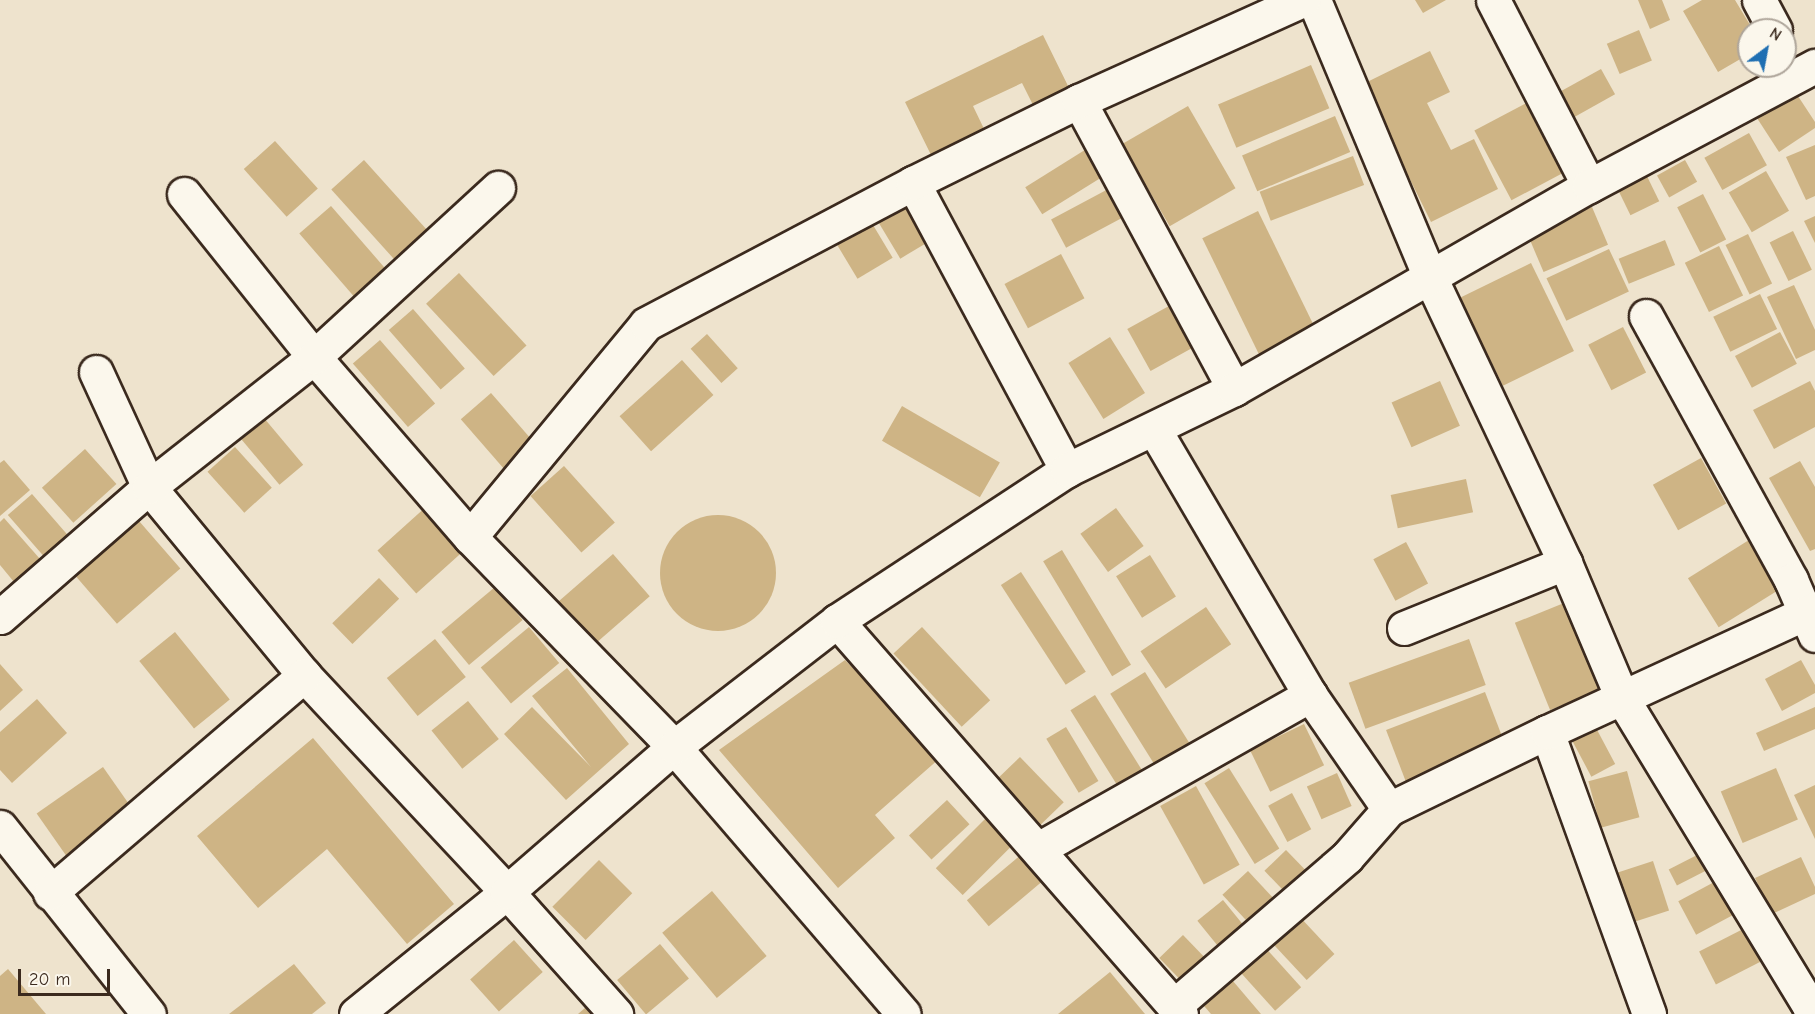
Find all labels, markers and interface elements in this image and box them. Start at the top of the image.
north arrow [1737,18,1797,78]
text: N [1766,24,1785,45]
scale bar [21,957,112,995]
text: 20 m [29,969,70,990]

